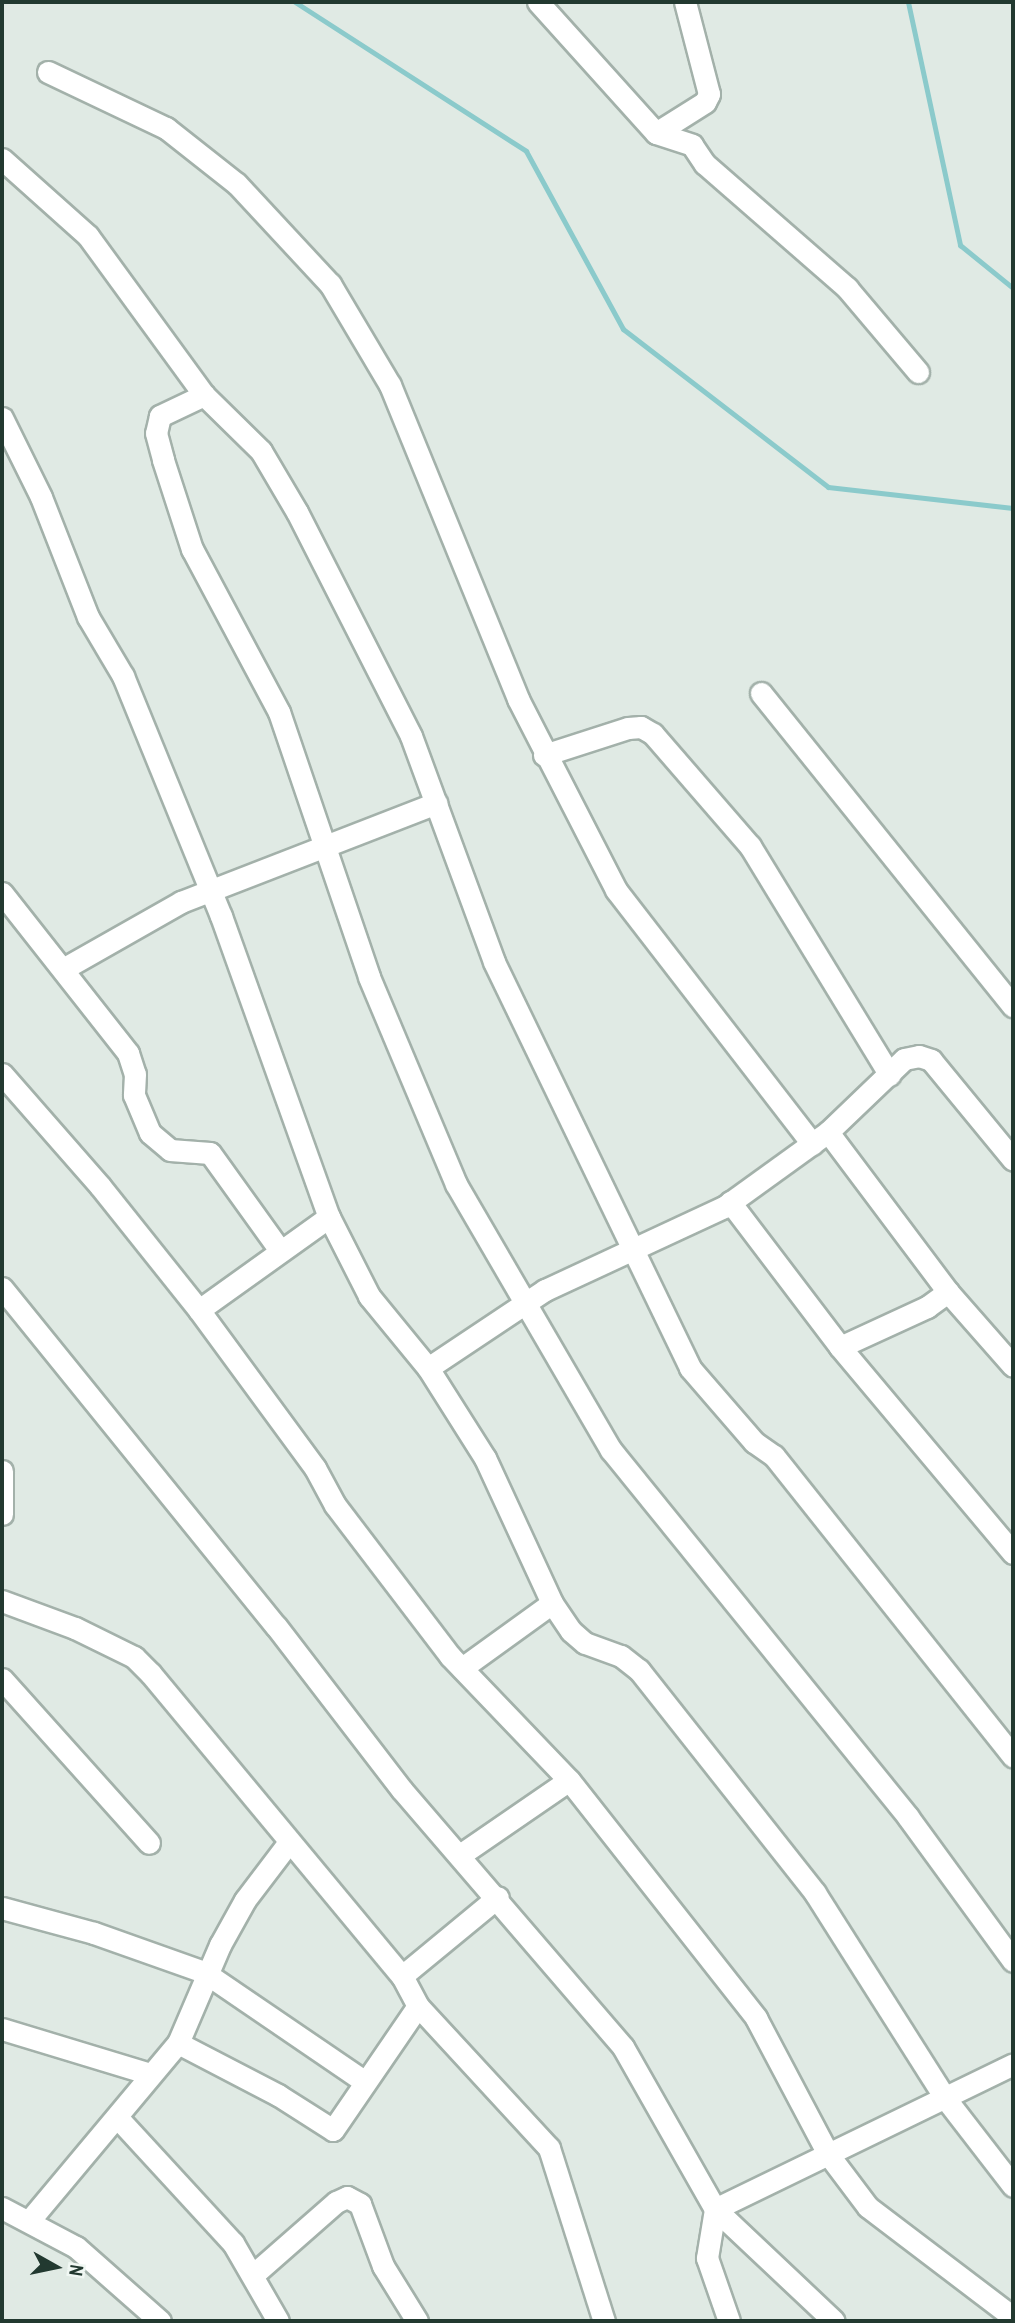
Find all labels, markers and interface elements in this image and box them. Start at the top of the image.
north arrow [21,2232,91,2302]
text: N [63,2263,90,2278]

